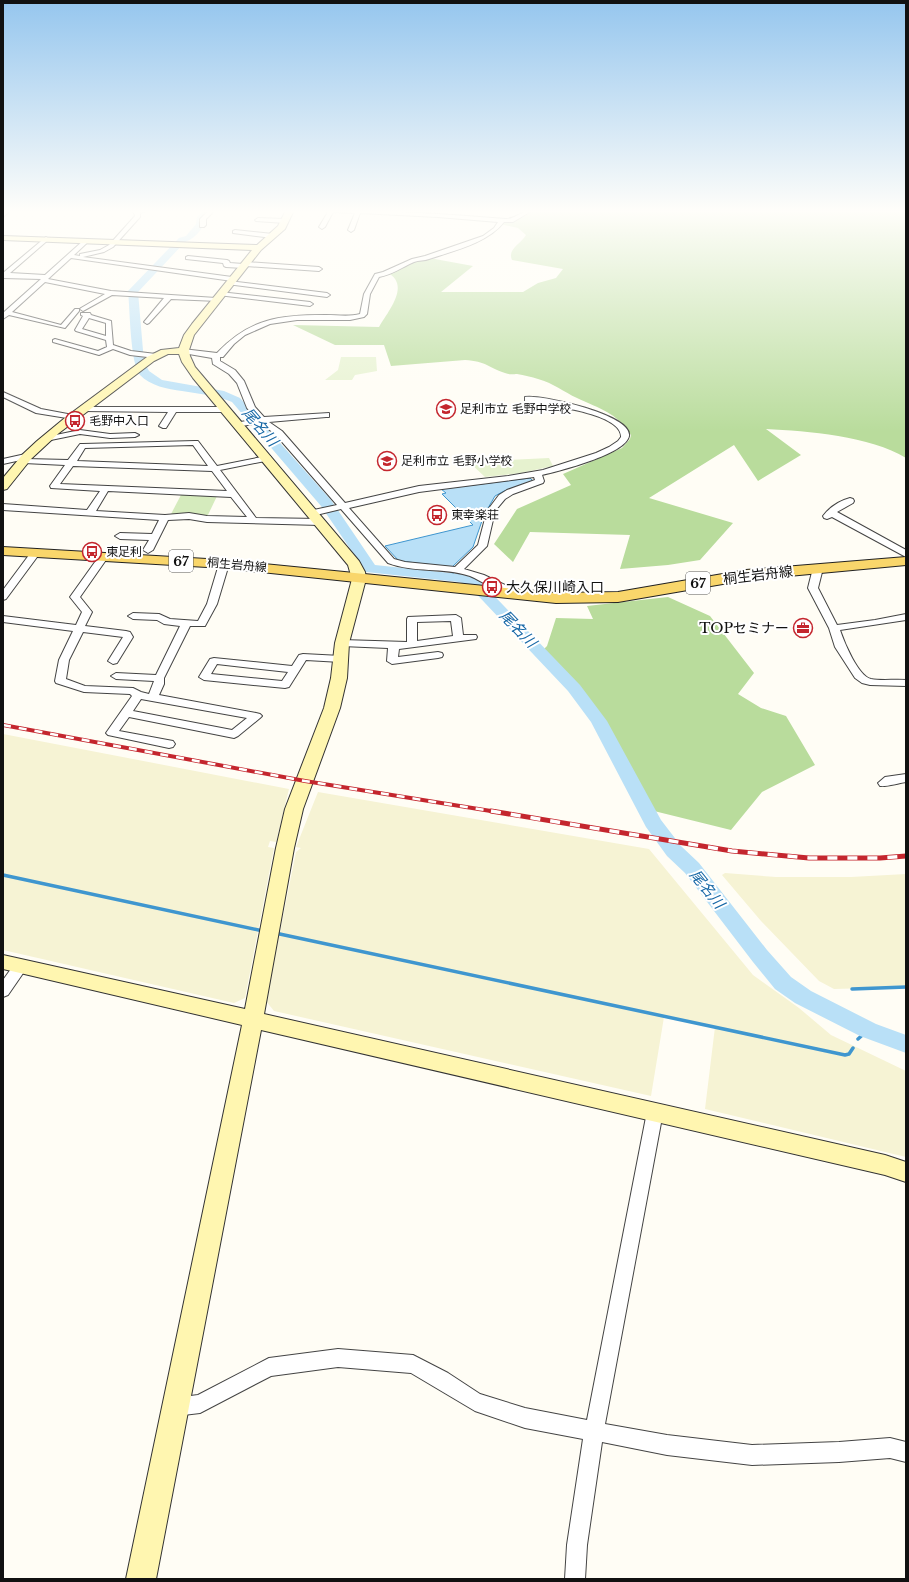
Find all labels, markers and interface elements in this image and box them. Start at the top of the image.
school or university icon: 足利市立 毛野中学校 [435,398,457,420]
place label: 足利市立 毛野中学校 [460,401,571,416]
water label: 尾名川 [238,403,284,451]
bus stop icon: 毛野中入口 [64,410,86,432]
place label: 毛野中入口 [89,413,149,428]
school or university icon: 足利市立 毛野小学校 [376,450,398,472]
place label: 足利市立 毛野小学校 [401,453,512,468]
bus stop icon: 東幸楽荘 [426,504,448,526]
place label: 東幸楽荘 [451,507,499,522]
bus stop icon: 東足利 [81,541,103,563]
place label: 東足利 [106,544,142,559]
road number: 67 [169,550,193,572]
street label: 桐生岩舟線 [206,554,268,575]
street label: 桐生岩舟線 [722,562,794,588]
road number: 67 [686,572,710,594]
bus stop icon: 大久保川崎入口 [481,576,503,598]
place label: 大久保川崎入口 [506,578,604,596]
water label: 尾名川 [496,606,542,653]
office icon: TOPセミナー [792,617,814,639]
place label: TOPセミナー [699,619,789,637]
water label: 尾名川 [686,865,730,914]

